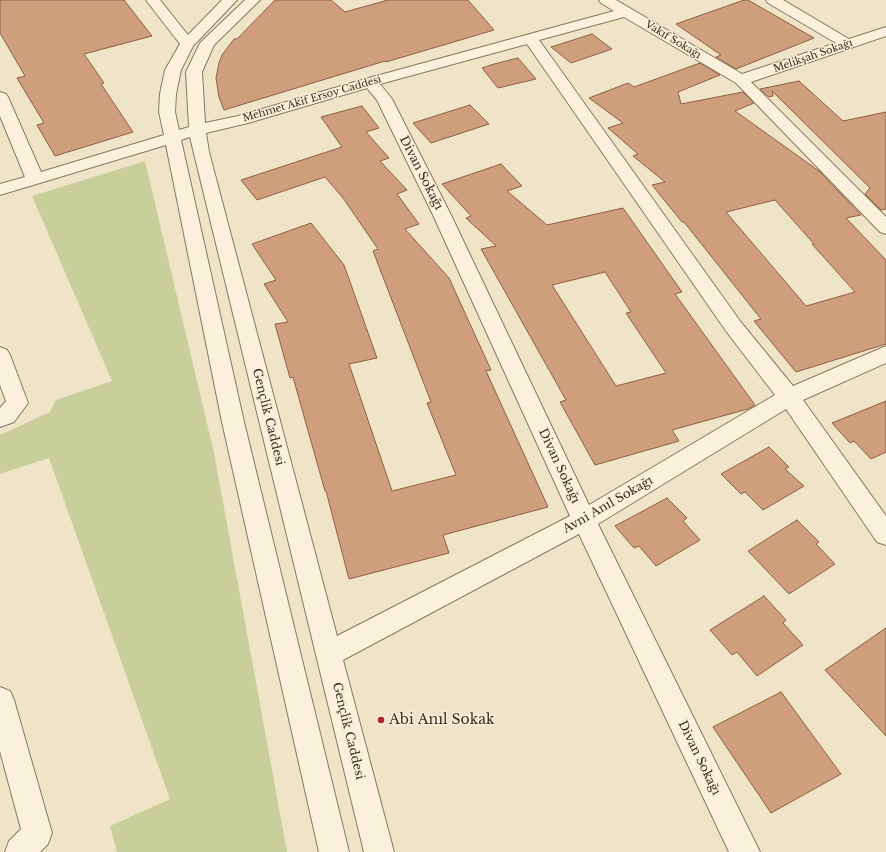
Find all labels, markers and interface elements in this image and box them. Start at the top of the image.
street label: Vakıf Sokağı [643,19,703,61]
street label: Melikşah Sokağı [772,37,854,75]
street label: Mehmet Akif Ersoy Caddesi [241,73,383,125]
street label: Divan Sokağı [396,134,446,212]
street label: Gençlik Caddesi [249,367,287,467]
street label: Divan Sokağı [535,426,583,506]
street label: Avni Anıl Sokağı [560,473,656,537]
street label: Gençlik Caddesi [329,681,367,781]
place label: Abi Anıl Sokak [389,712,495,728]
marker: Abi Anıl Sokak [376,715,386,725]
street label: Divan Sokağı [675,718,723,798]

